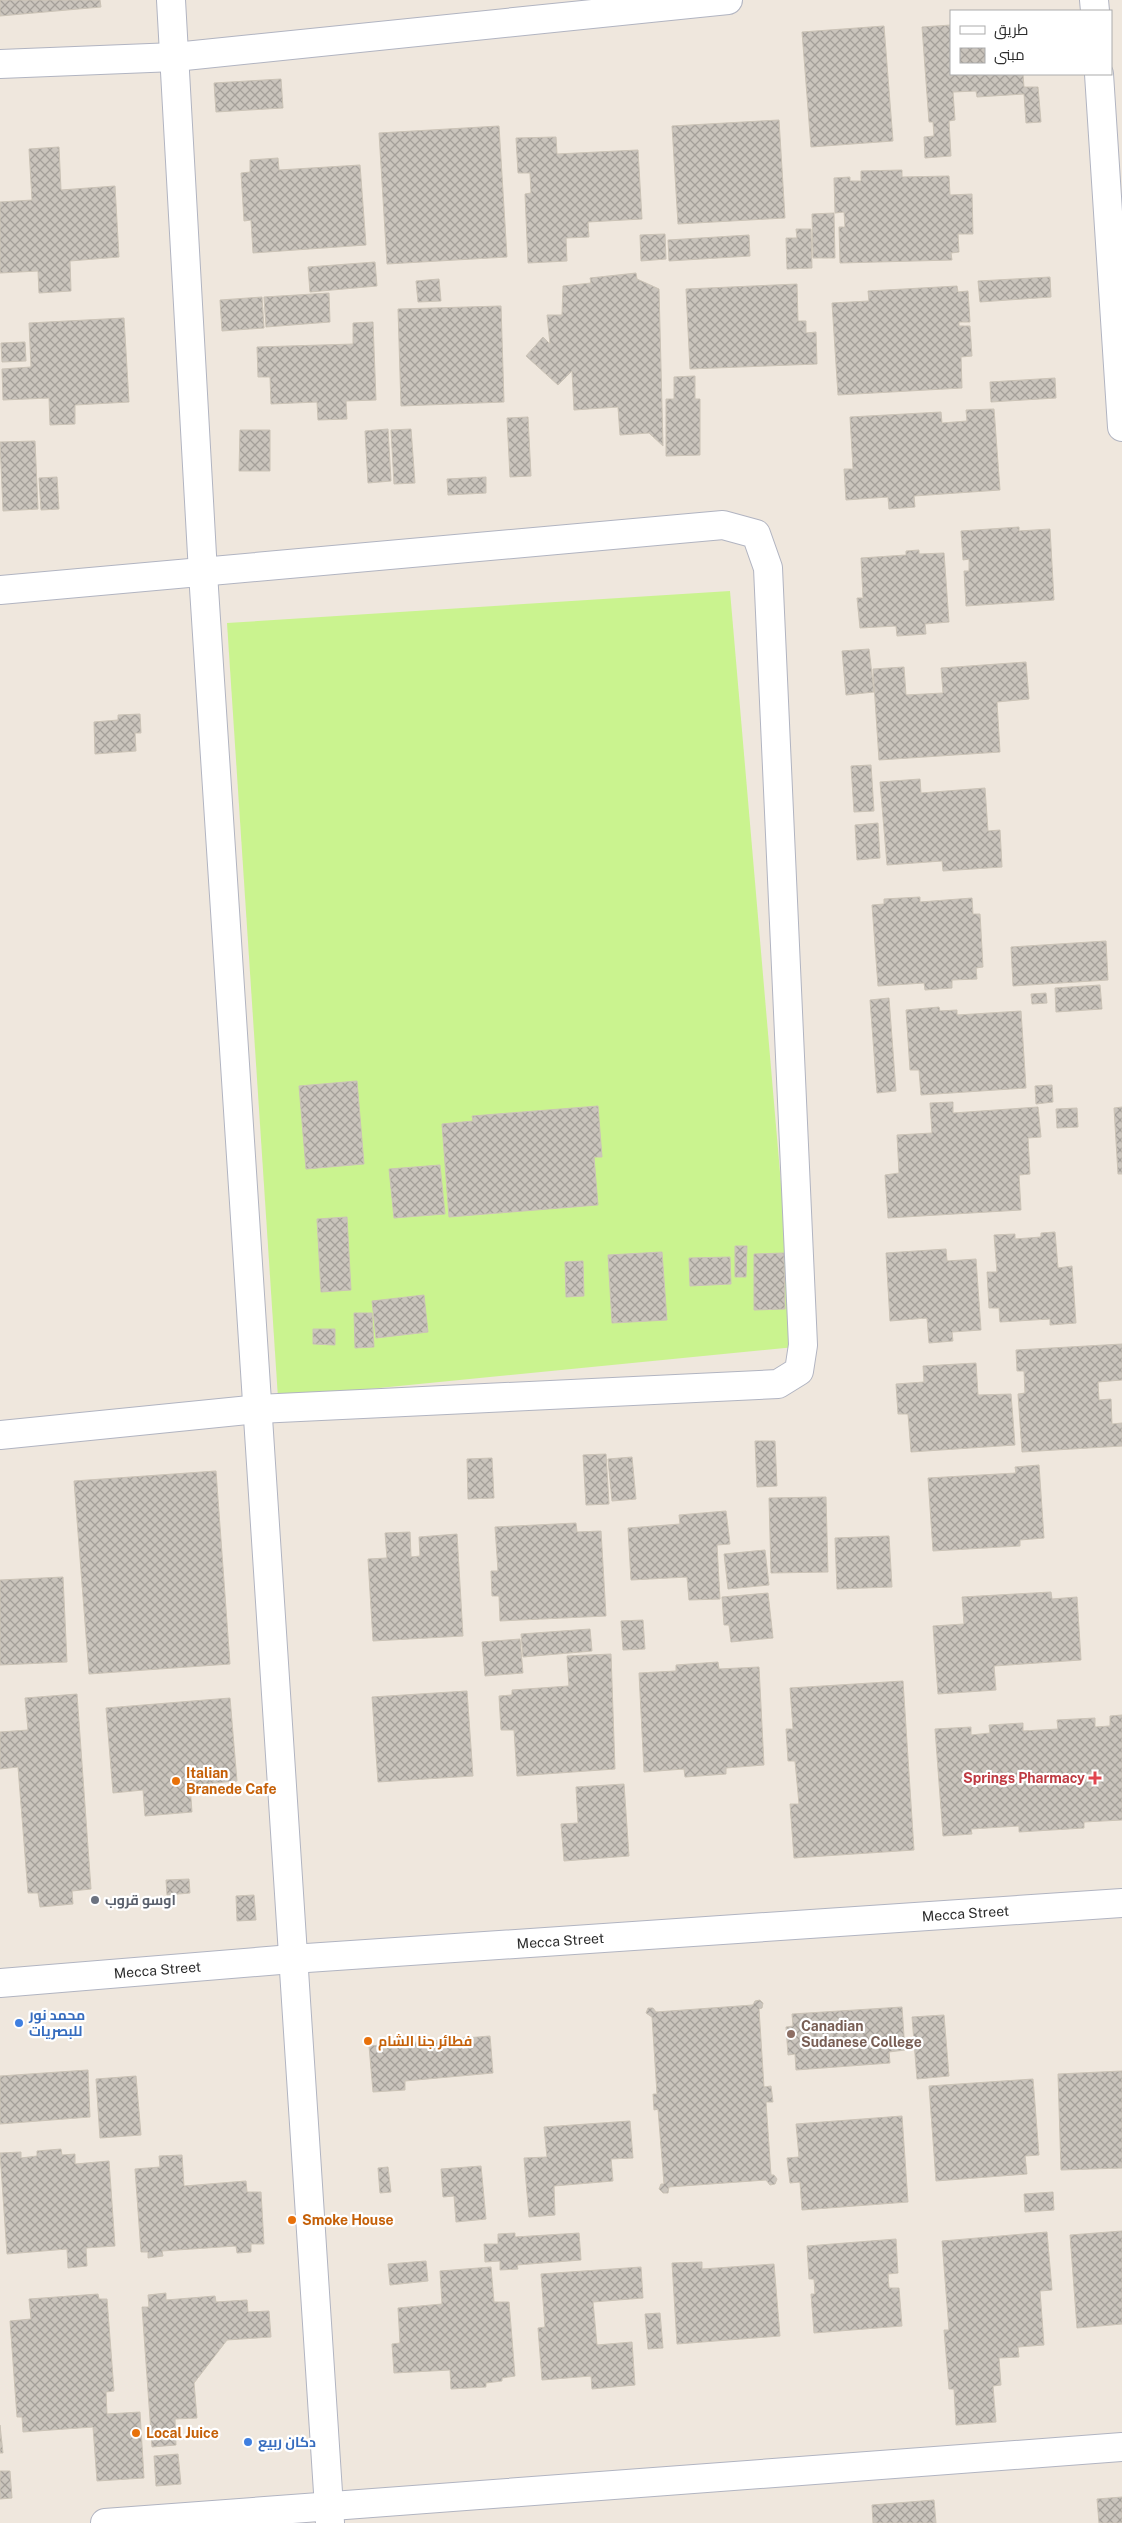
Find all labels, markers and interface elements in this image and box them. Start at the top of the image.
legend [950,10,1112,75]
text: طريق [994,21,1028,40]
text: مبنى [994,46,1025,65]
place label: Italian Branede Cafe [186,1765,276,1797]
place label: Springs Pharmacy [963,1770,1085,1786]
marker: Springs Pharmacy [1089,1772,1101,1784]
marker: Italian Branede Cafe [170,1775,182,1787]
place label: اوسو قروب [105,1892,176,1909]
marker: اوسو قروب [89,1894,101,1906]
street label: Mecca Street [921,1903,1010,1924]
street label: Mecca Street [516,1930,605,1952]
street label: Mecca Street [113,1959,202,1982]
place label: محمد نور للبصريات [28,2007,85,2040]
marker: محمد نور للبصريات [13,2017,25,2029]
place label: Canadian Sudanese College [801,2018,922,2050]
marker: Canadian Sudanese College [785,2028,797,2040]
place label: فطائر جنا الشام [378,2033,472,2051]
marker: فطائر جنا الشام [362,2035,374,2047]
place label: Smoke House [302,2212,394,2228]
marker: Smoke House [286,2214,298,2226]
place label: Local Juice [146,2425,219,2441]
marker: Local Juice [130,2427,142,2439]
place label: دكان ربيع [258,2434,316,2452]
marker: دكان ربيع [242,2436,254,2448]

